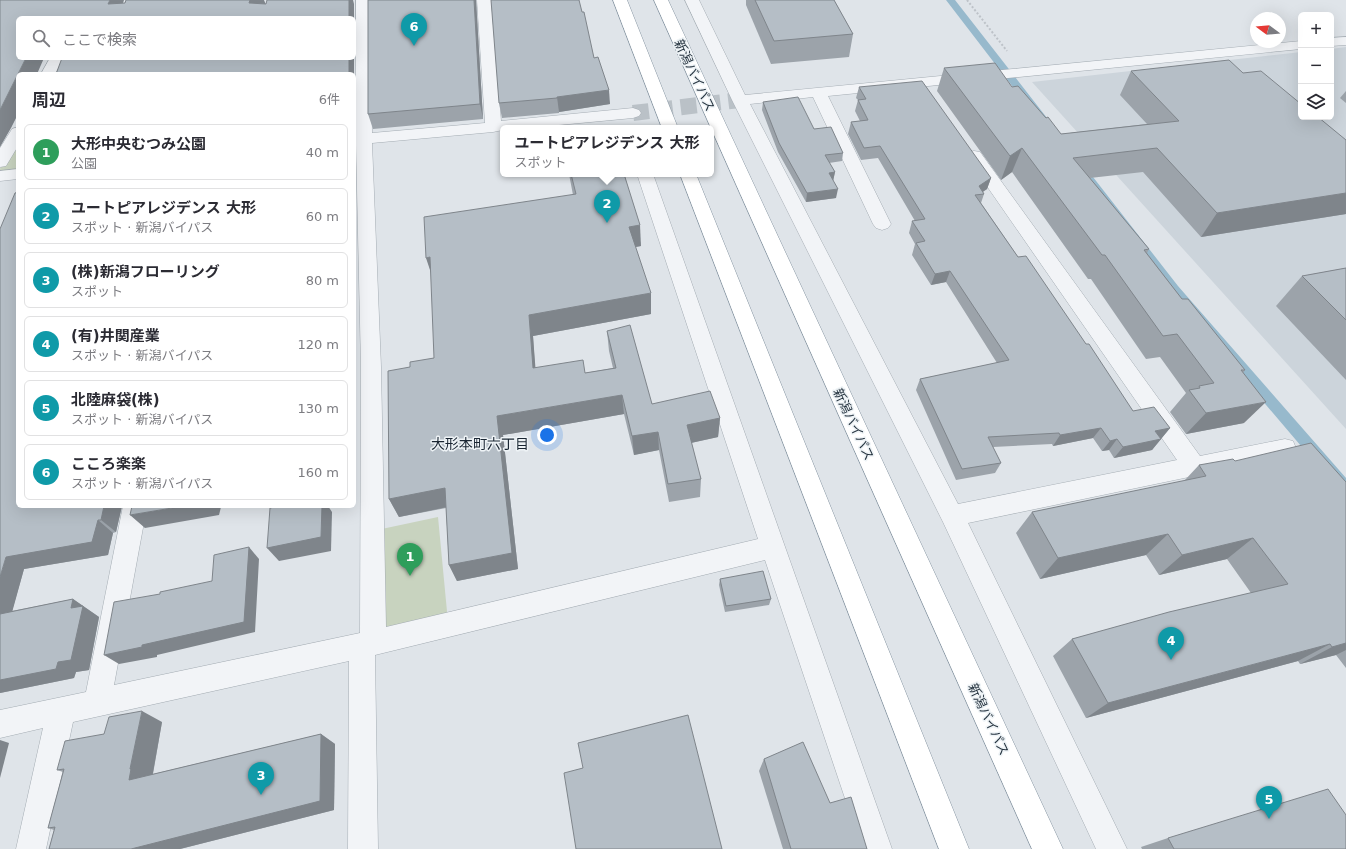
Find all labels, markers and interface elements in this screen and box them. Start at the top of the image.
north arrow [1250,12,1286,48]
map controls [1298,12,1334,120]
button: + [1298,12,1334,48]
pin: 6 [401,13,427,46]
search box [16,16,356,60]
icon: search [30,27,52,49]
text: ここで検索 [62,31,137,49]
street label: 新潟バイパス [671,37,718,114]
button: − [1298,48,1334,84]
button: layers [1298,84,1334,120]
text: 周辺 [32,90,66,110]
text: 6件 [319,92,340,107]
popup [500,125,714,177]
text: ユートピアレジデンス 大形 [515,134,699,152]
text: 大形中央むつみ公園 [71,135,206,153]
text: 1 [41,145,51,160]
text: 40 m [306,145,339,160]
text: スポット [515,155,567,170]
text: 公園 [71,156,97,171]
pin: 2 [594,190,620,223]
text: ユートピアレジデンス 大形 [71,199,256,217]
text: 2 [41,209,51,224]
text: 60 m [306,209,339,224]
text: スポット · 新潟バイパス [71,220,213,235]
text: (株)新潟フローリング [71,263,220,281]
text: 3 [41,273,51,288]
text: 80 m [306,273,339,288]
text: スポット [71,284,123,299]
text: (有)井関産業 [71,327,160,345]
text: 4 [41,337,51,352]
text: 120 m [297,337,339,352]
text: スポット · 新潟バイパス [71,348,213,363]
street label: 新潟バイパス [830,386,877,463]
text: 北陸麻袋(株) [71,391,160,409]
text: 5 [41,401,51,416]
text: 130 m [297,401,339,416]
text: スポット · 新潟バイパス [71,412,213,427]
your location [537,425,557,445]
district label: 大形本町六丁目 [431,436,529,452]
text: こころ楽楽 [71,455,146,473]
text: 6 [41,465,51,480]
text: 160 m [297,465,339,480]
text: スポット · 新潟バイパス [71,476,213,491]
pin: 1 [397,543,423,576]
pin: 4 [1158,627,1184,660]
street label: 新潟バイパス [965,681,1012,758]
pin: 3 [248,762,274,795]
pin: 5 [1256,786,1282,819]

